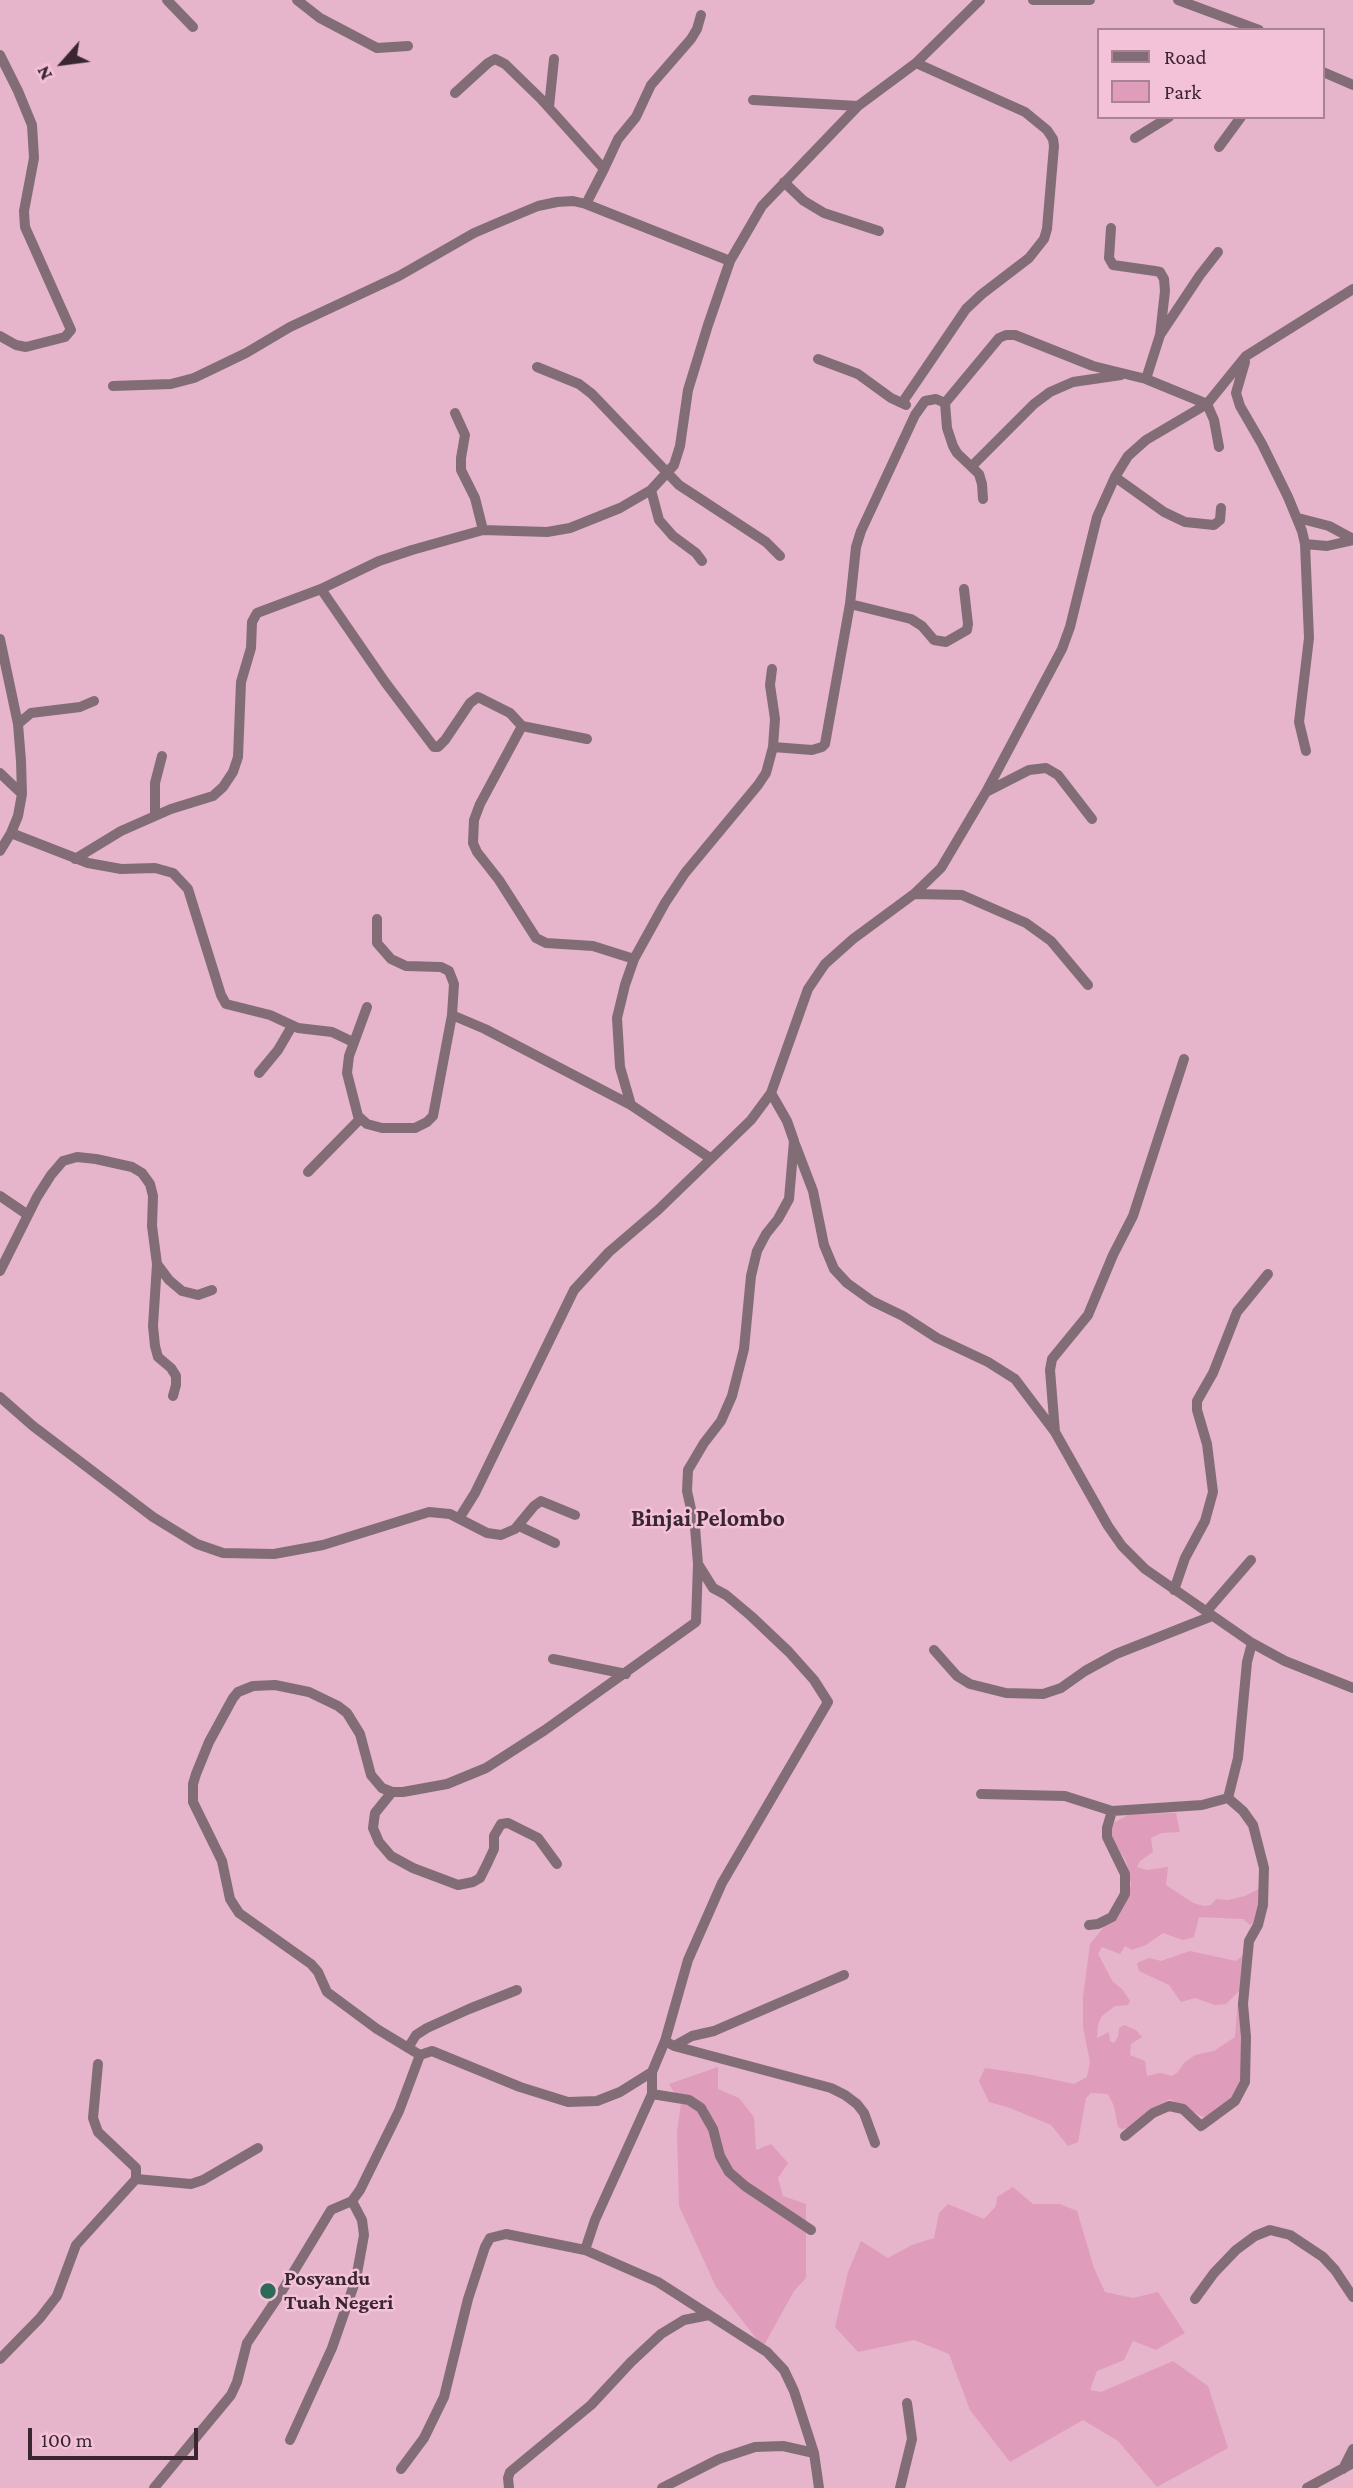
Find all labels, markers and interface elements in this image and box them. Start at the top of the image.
north arrow [28,28,98,98]
legend [1098,28,1325,119]
text: Road [1164,45,1207,69]
text: N [32,62,56,84]
text: Park [1164,80,1201,104]
district label: Binjai Pelombo [631,1505,785,1533]
place label: Posyandu Tuah Negeri [284,2266,393,2316]
marker: Posyandu Tuah Negeri [258,2281,278,2301]
scale bar [32,2414,201,2458]
text: 100 m [41,2428,93,2452]

